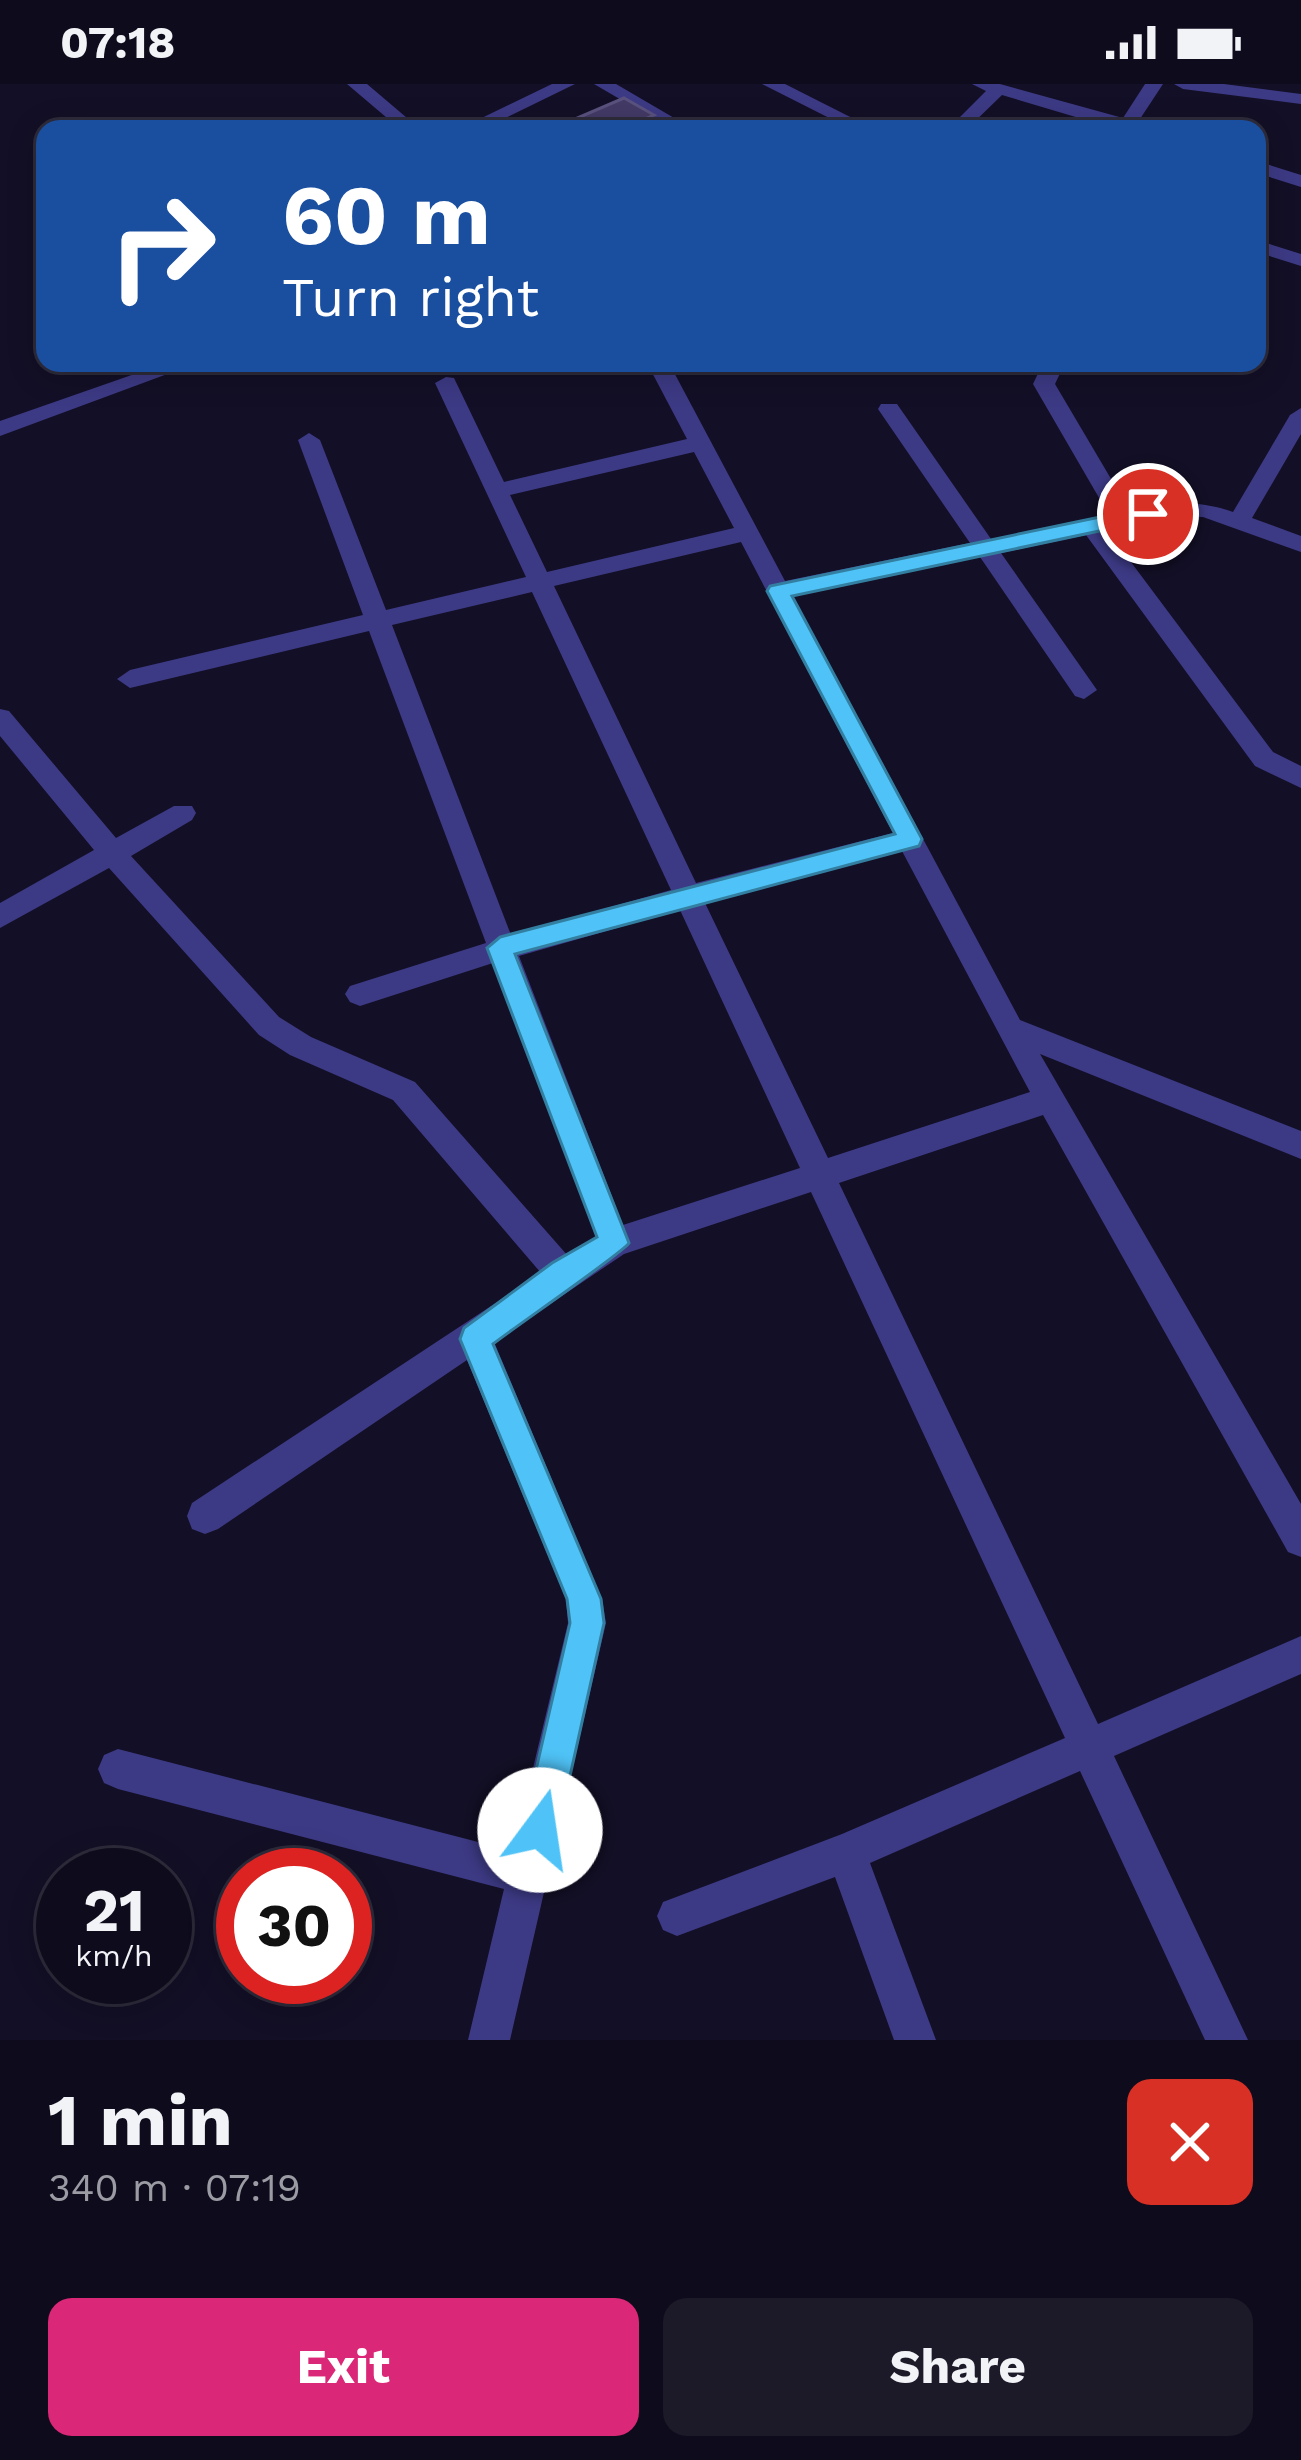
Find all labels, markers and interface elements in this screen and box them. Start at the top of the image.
text: 07:18 [60,16,176,69]
text: 60 m [282,166,491,264]
icon: right [84,168,240,324]
text: Turn right [282,266,539,329]
pin [1097,463,1199,565]
icon: arrive [1115,481,1181,547]
position arrow [477,1767,603,1893]
speed limit sign: 30 [216,1848,372,2004]
text: 21 [83,1875,145,1946]
text: km/h [75,1938,153,1973]
text: 1 min [48,2078,233,2162]
button: close [1127,2079,1253,2205]
text: 340 m · 07:19 [48,2165,301,2210]
button: Exit [48,2298,639,2436]
button: Share [663,2298,1253,2436]

